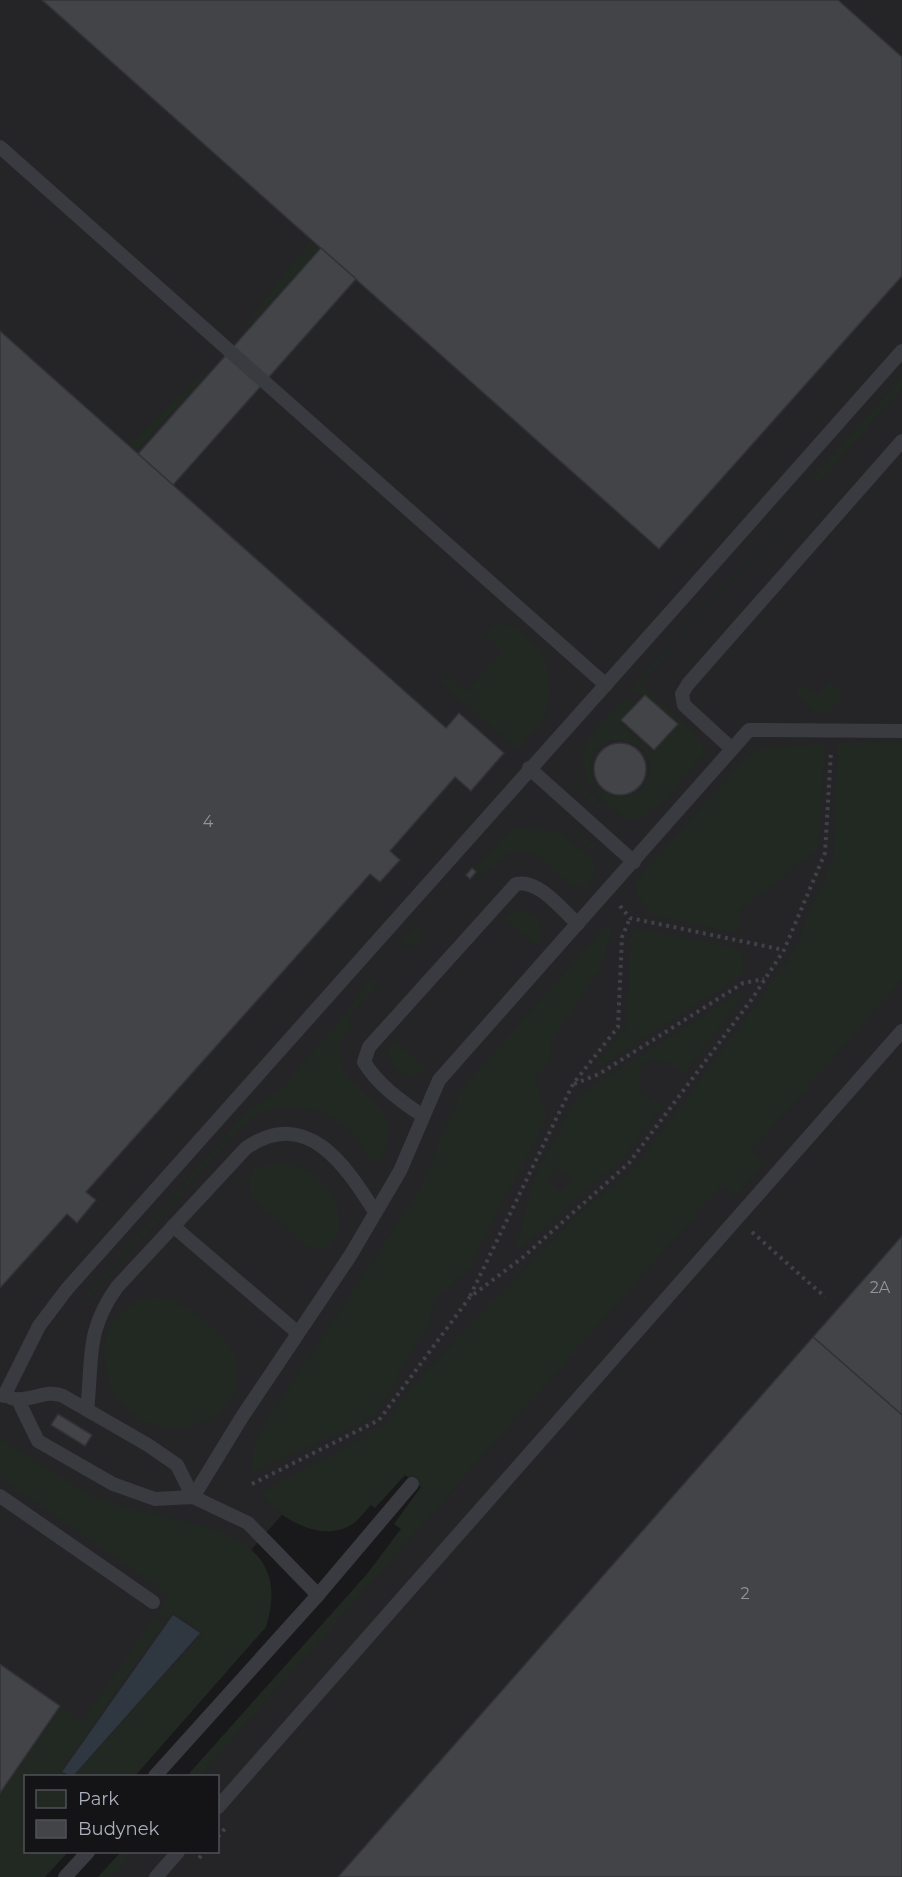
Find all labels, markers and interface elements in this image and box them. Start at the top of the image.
house number: 4 [203,812,214,831]
house number: 2A [870,1278,891,1297]
house number: 2 [740,1584,750,1603]
legend [24,1775,219,1853]
text: Park [78,1788,119,1810]
text: Budynek [78,1818,160,1840]

